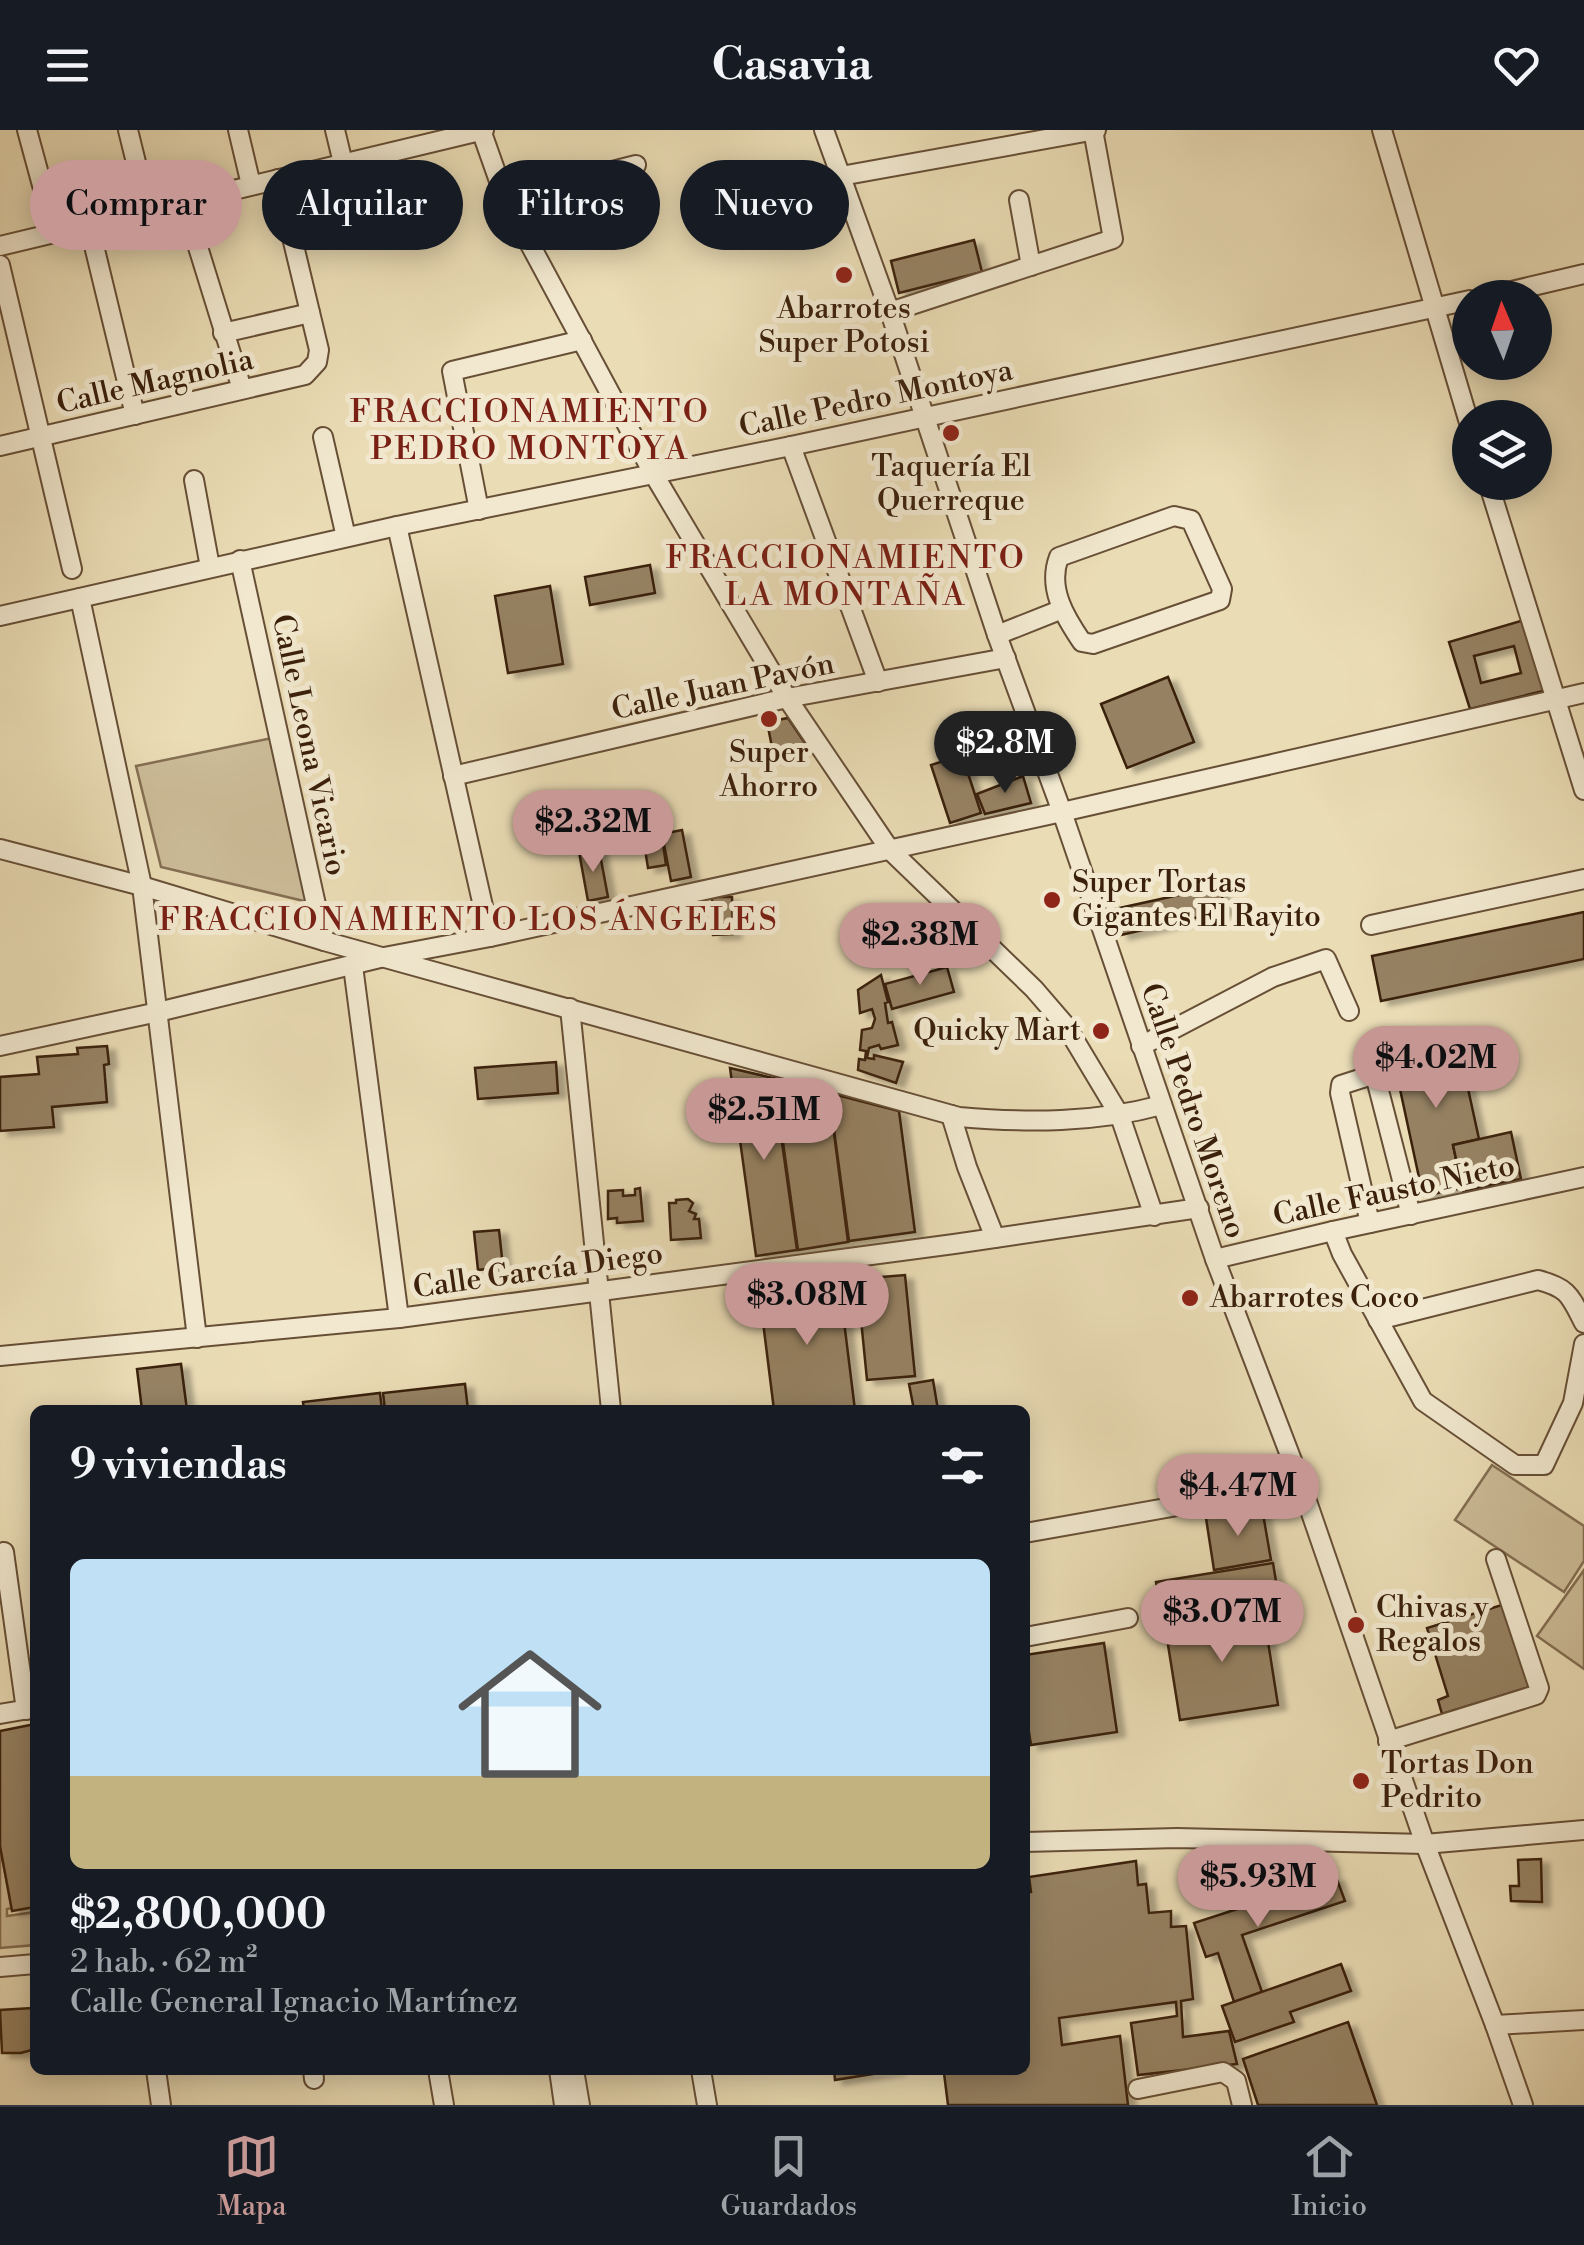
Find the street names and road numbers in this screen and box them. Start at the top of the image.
street label: Calle Magnolia [53,341,258,423]
street label: Calle Pedro Montoya [736,351,1017,447]
street label: Calle Leona Vicario [263,611,355,879]
street label: Calle Juan Pavón [608,645,838,729]
street label: Calle Pedro Moreno [1132,978,1254,1244]
street label: Calle Fausto Nieto [1270,1147,1518,1235]
street label: Calle García Diego [411,1235,665,1307]

